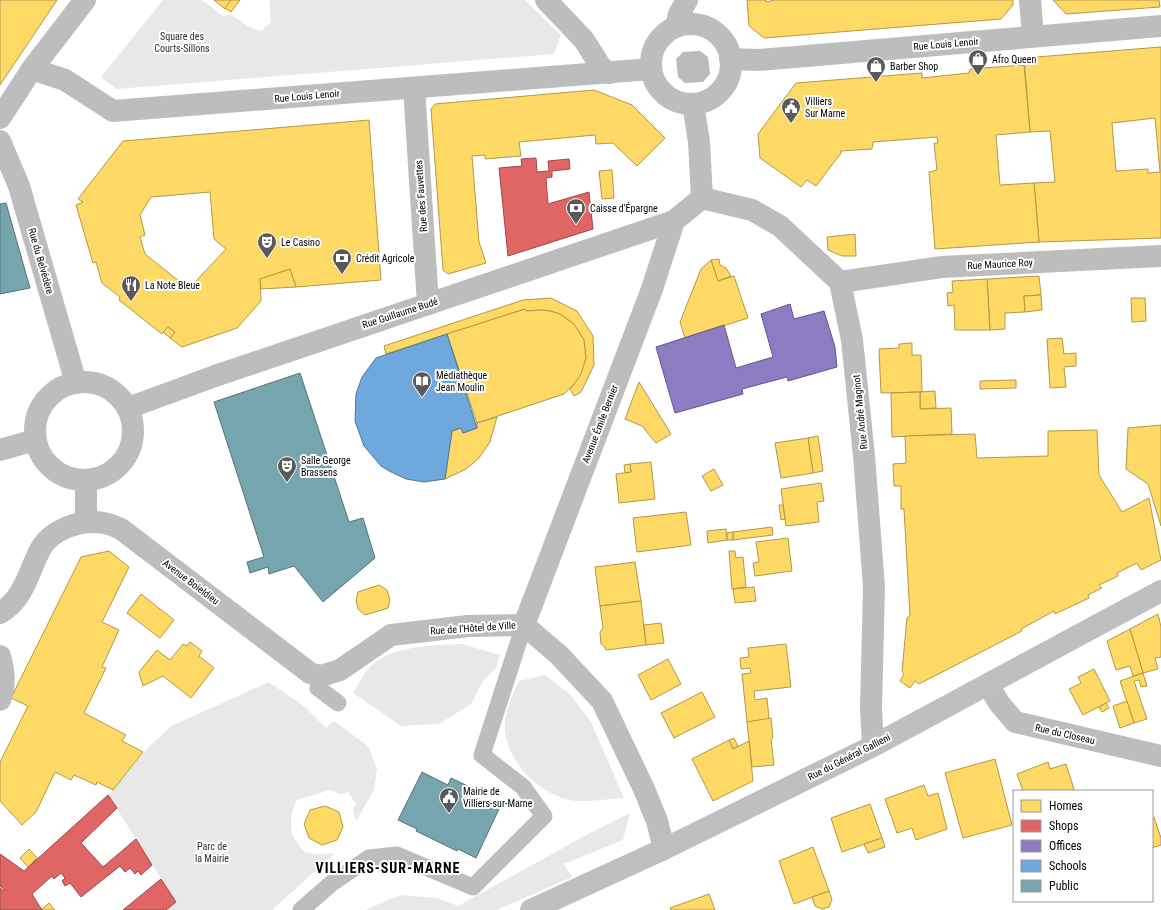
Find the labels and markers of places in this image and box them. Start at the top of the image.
shop icon: Afro Queen [967,48,989,76]
place label: Afro Queen [992,54,1036,65]
shop icon: Barber Shop [865,55,887,83]
place label: Barber Shop [890,61,938,72]
public building icon: Villiers Sur Marne [780,96,802,124]
place label: Villiers Sur Marne [805,96,846,119]
bank icon: Caisse d'Épargne [565,197,587,225]
place label: Caisse d'Épargne [590,202,658,214]
theatre icon: Le Casino [256,231,278,259]
place label: Le Casino [281,237,320,248]
bank icon: Crédit Agricole [331,247,353,275]
place label: Crédit Agricole [356,253,415,264]
restaurant icon: La Note Bleue [120,274,142,302]
place label: La Note Bleue [145,280,200,291]
library icon: Médiathèque Jean Moulin [411,370,433,398]
place label: Médiathèque Jean Moulin [436,370,488,393]
theatre icon: Salle George Brassens [276,455,298,483]
place label: Salle George Brassens [301,455,351,478]
public building icon: Mairie de Villiers-sur-Marne [438,786,460,814]
place label: Mairie de Villiers-sur-Marne [463,786,533,809]

